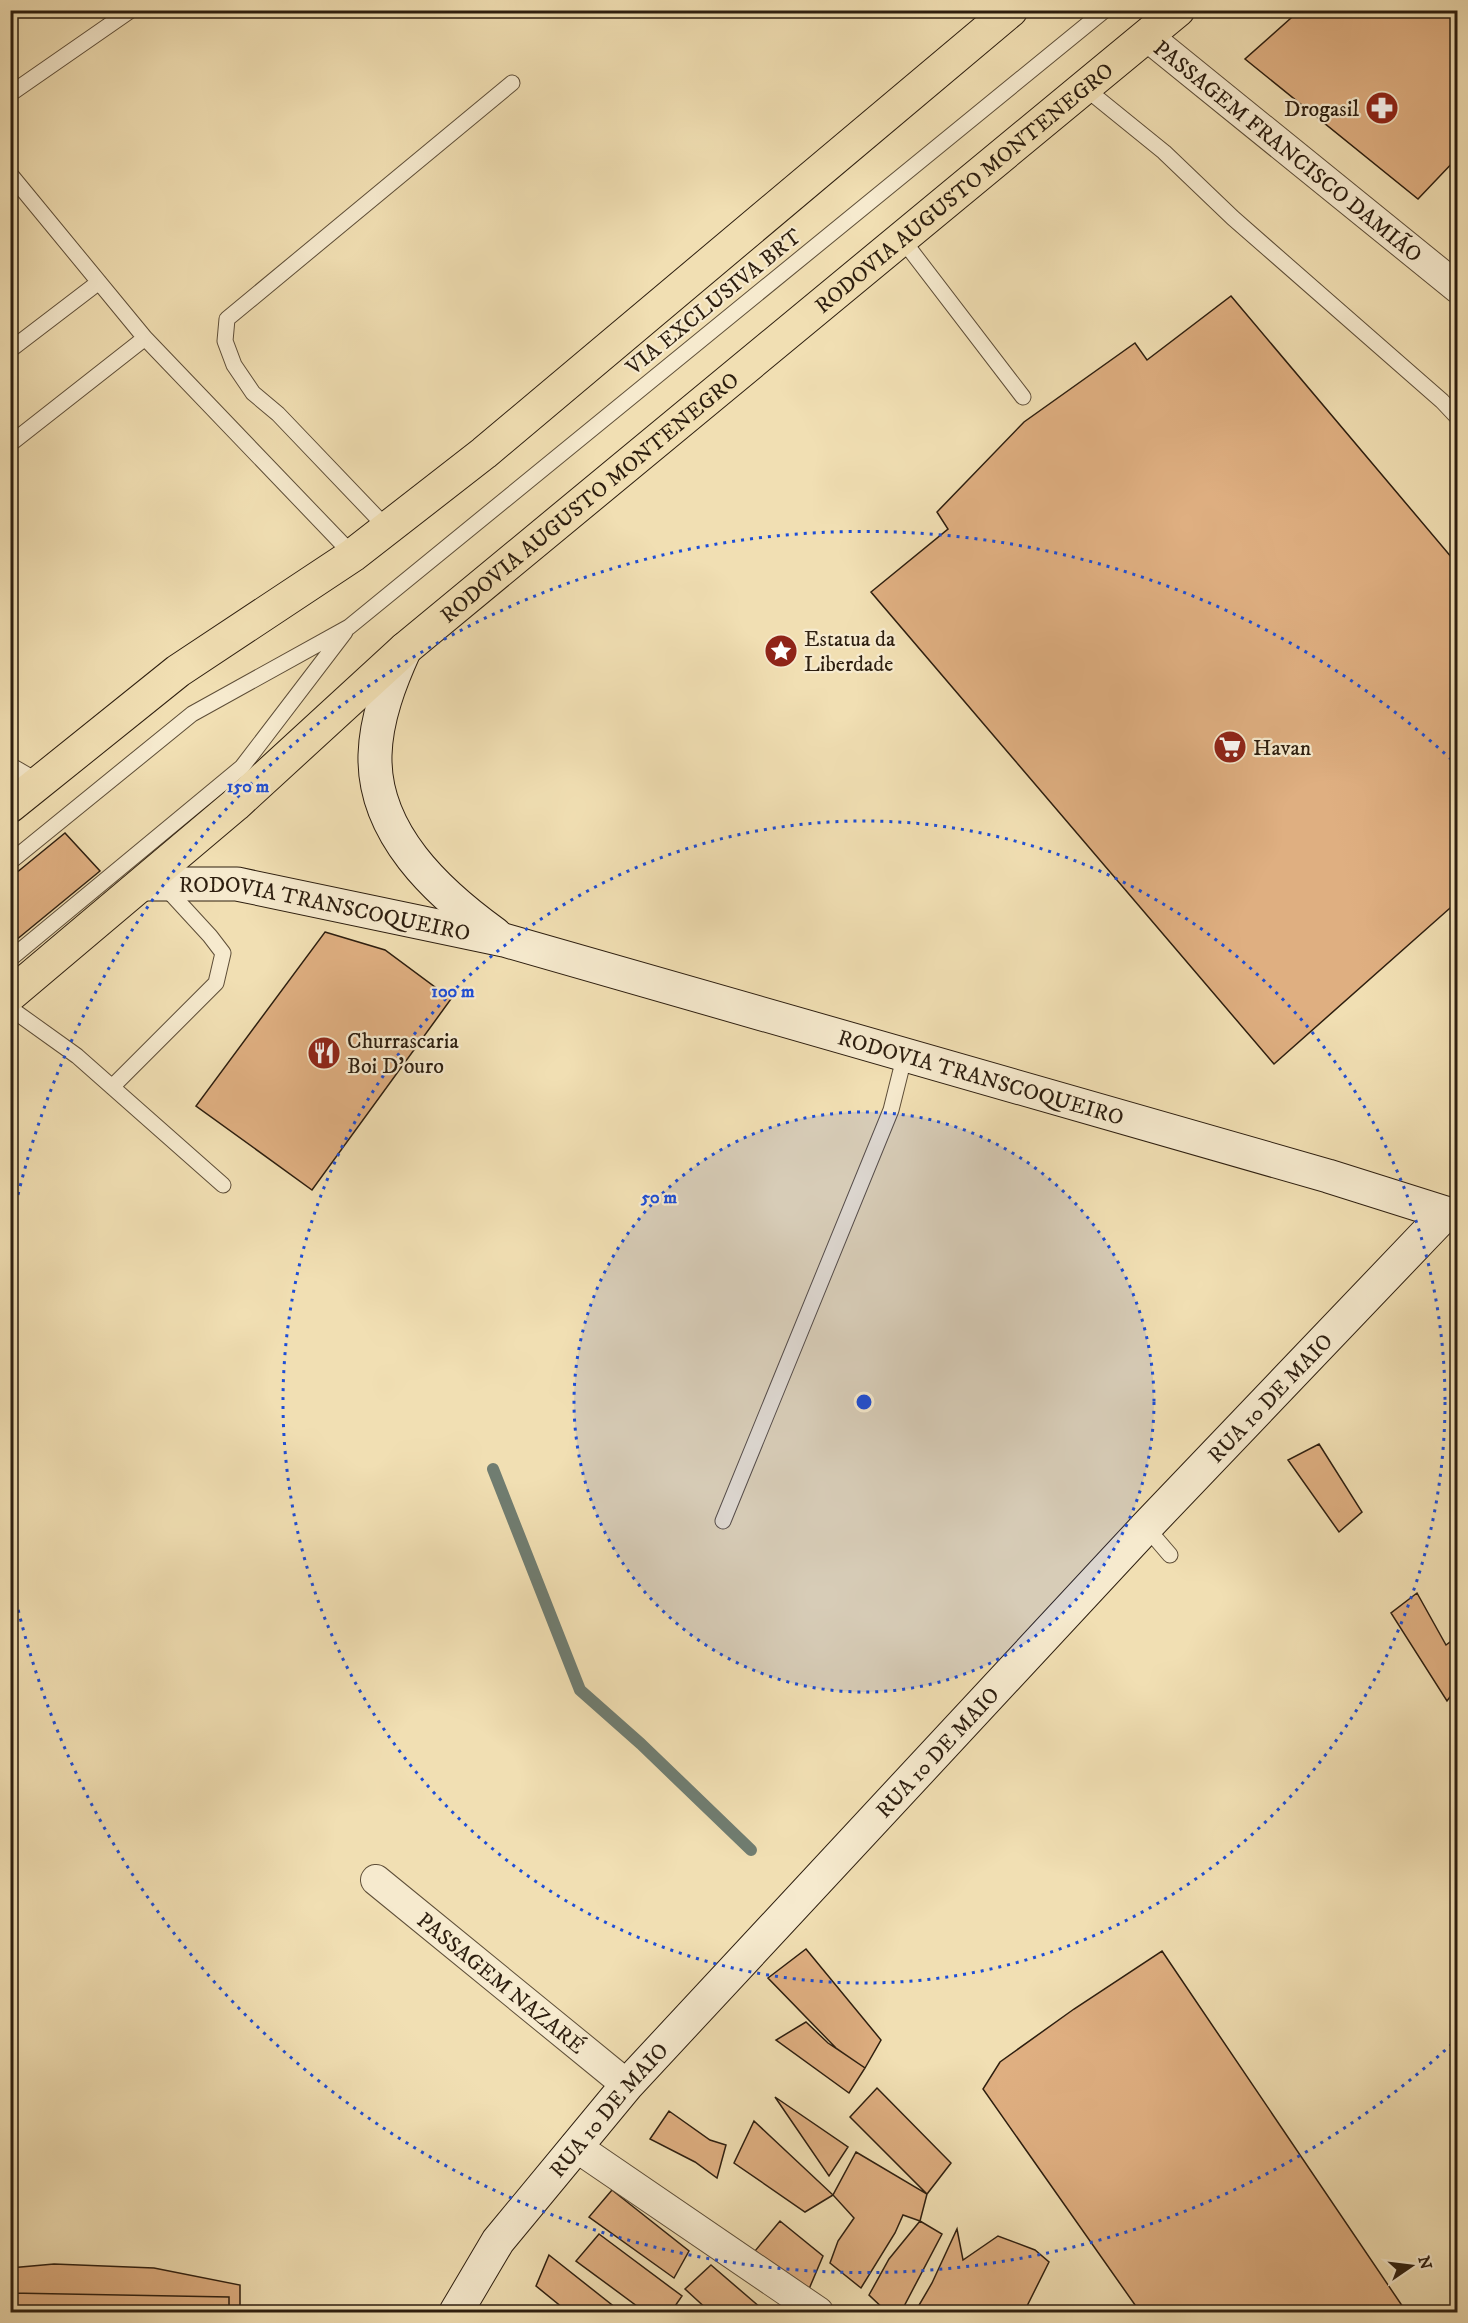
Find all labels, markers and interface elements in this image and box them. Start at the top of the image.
street label: PASSAGEM FRANCISCO DAMIÃO [1148,35,1427,269]
street label: RODOVIA AUGUSTO MONTENEGRO [810,57,1119,320]
pharmacy icon: Drogasil [1364,90,1400,126]
place label: Drogasil [1284,96,1359,123]
street label: VIA EXCLUSIVA BRT [620,223,807,382]
street label: RODOVIA AUGUSTO MONTENEGRO [435,367,745,629]
place label: Estatua da Liberdade [804,626,896,678]
place icon: Estatua da Liberdade [763,633,799,669]
supermarket icon: Havan [1212,729,1248,765]
place label: Havan [1253,735,1312,762]
text: 150 m [227,776,270,798]
street label: RODOVIA TRANSCOQUEIRO [179,872,473,948]
text: 100 m [431,981,475,1003]
street label: RODOVIA TRANSCOQUEIRO [834,1024,1127,1132]
place label: Churrascaria Boi D'ouro [347,1028,459,1080]
restaurant icon: Churrascaria Boi D'ouro [306,1035,342,1071]
text: 50 m [640,1187,677,1209]
street label: RUA 10 DE MAIO [1203,1328,1339,1469]
centre of rings [854,1392,874,1412]
street label: RUA 10 DE MAIO [871,1682,1005,1824]
street label: PASSAGEM NAZARÉ [411,1907,590,2060]
street label: RUA 10 DE MAIO [544,2038,675,2184]
north arrow [1381,2236,1441,2296]
text: N [1413,2254,1436,2271]

